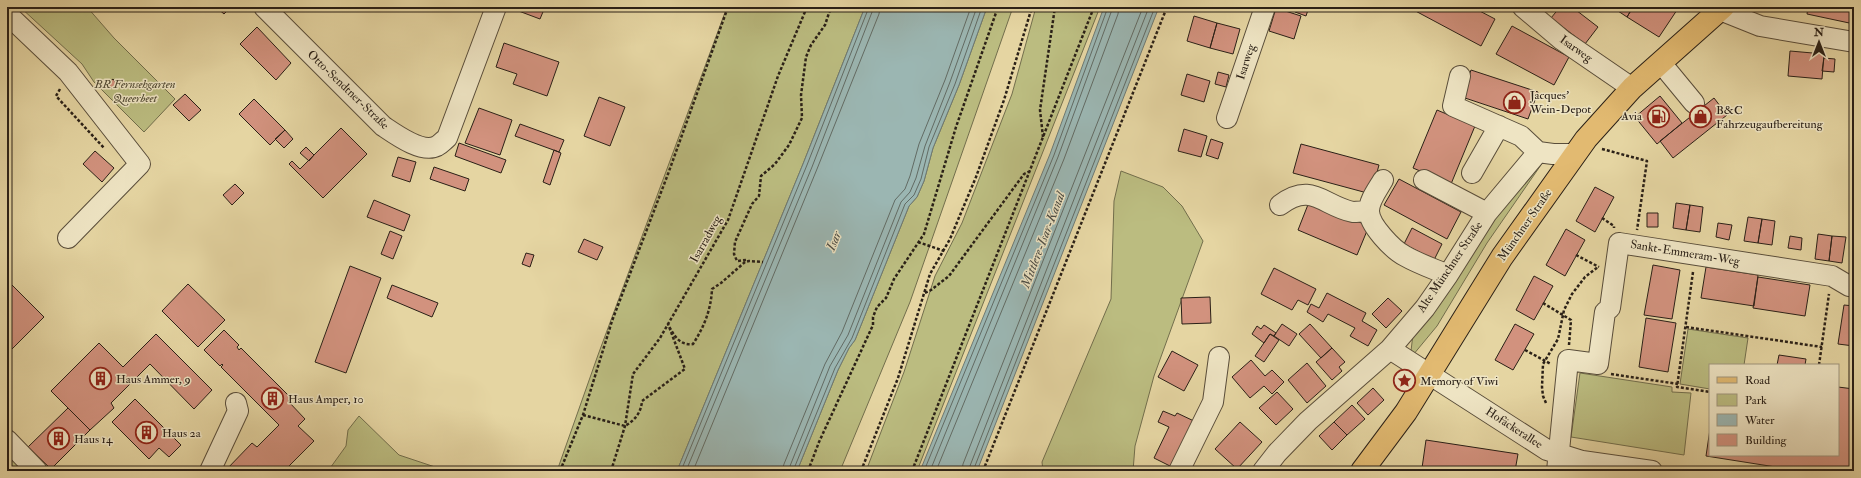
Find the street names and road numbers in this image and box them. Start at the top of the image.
street label: Isarweg [1557,32,1596,66]
street label: Isarweg [1233,41,1259,82]
street label: Otto-Sendtner-Straße [304,47,392,133]
street label: Münchner Straße [1495,186,1555,264]
street label: Isarradweg [687,212,726,265]
street label: Alte Münchner Straße [1413,219,1486,316]
street label: Sankt-Emmeram-Weg [1629,237,1742,269]
street label: Hofäckerallee [1483,404,1545,452]

